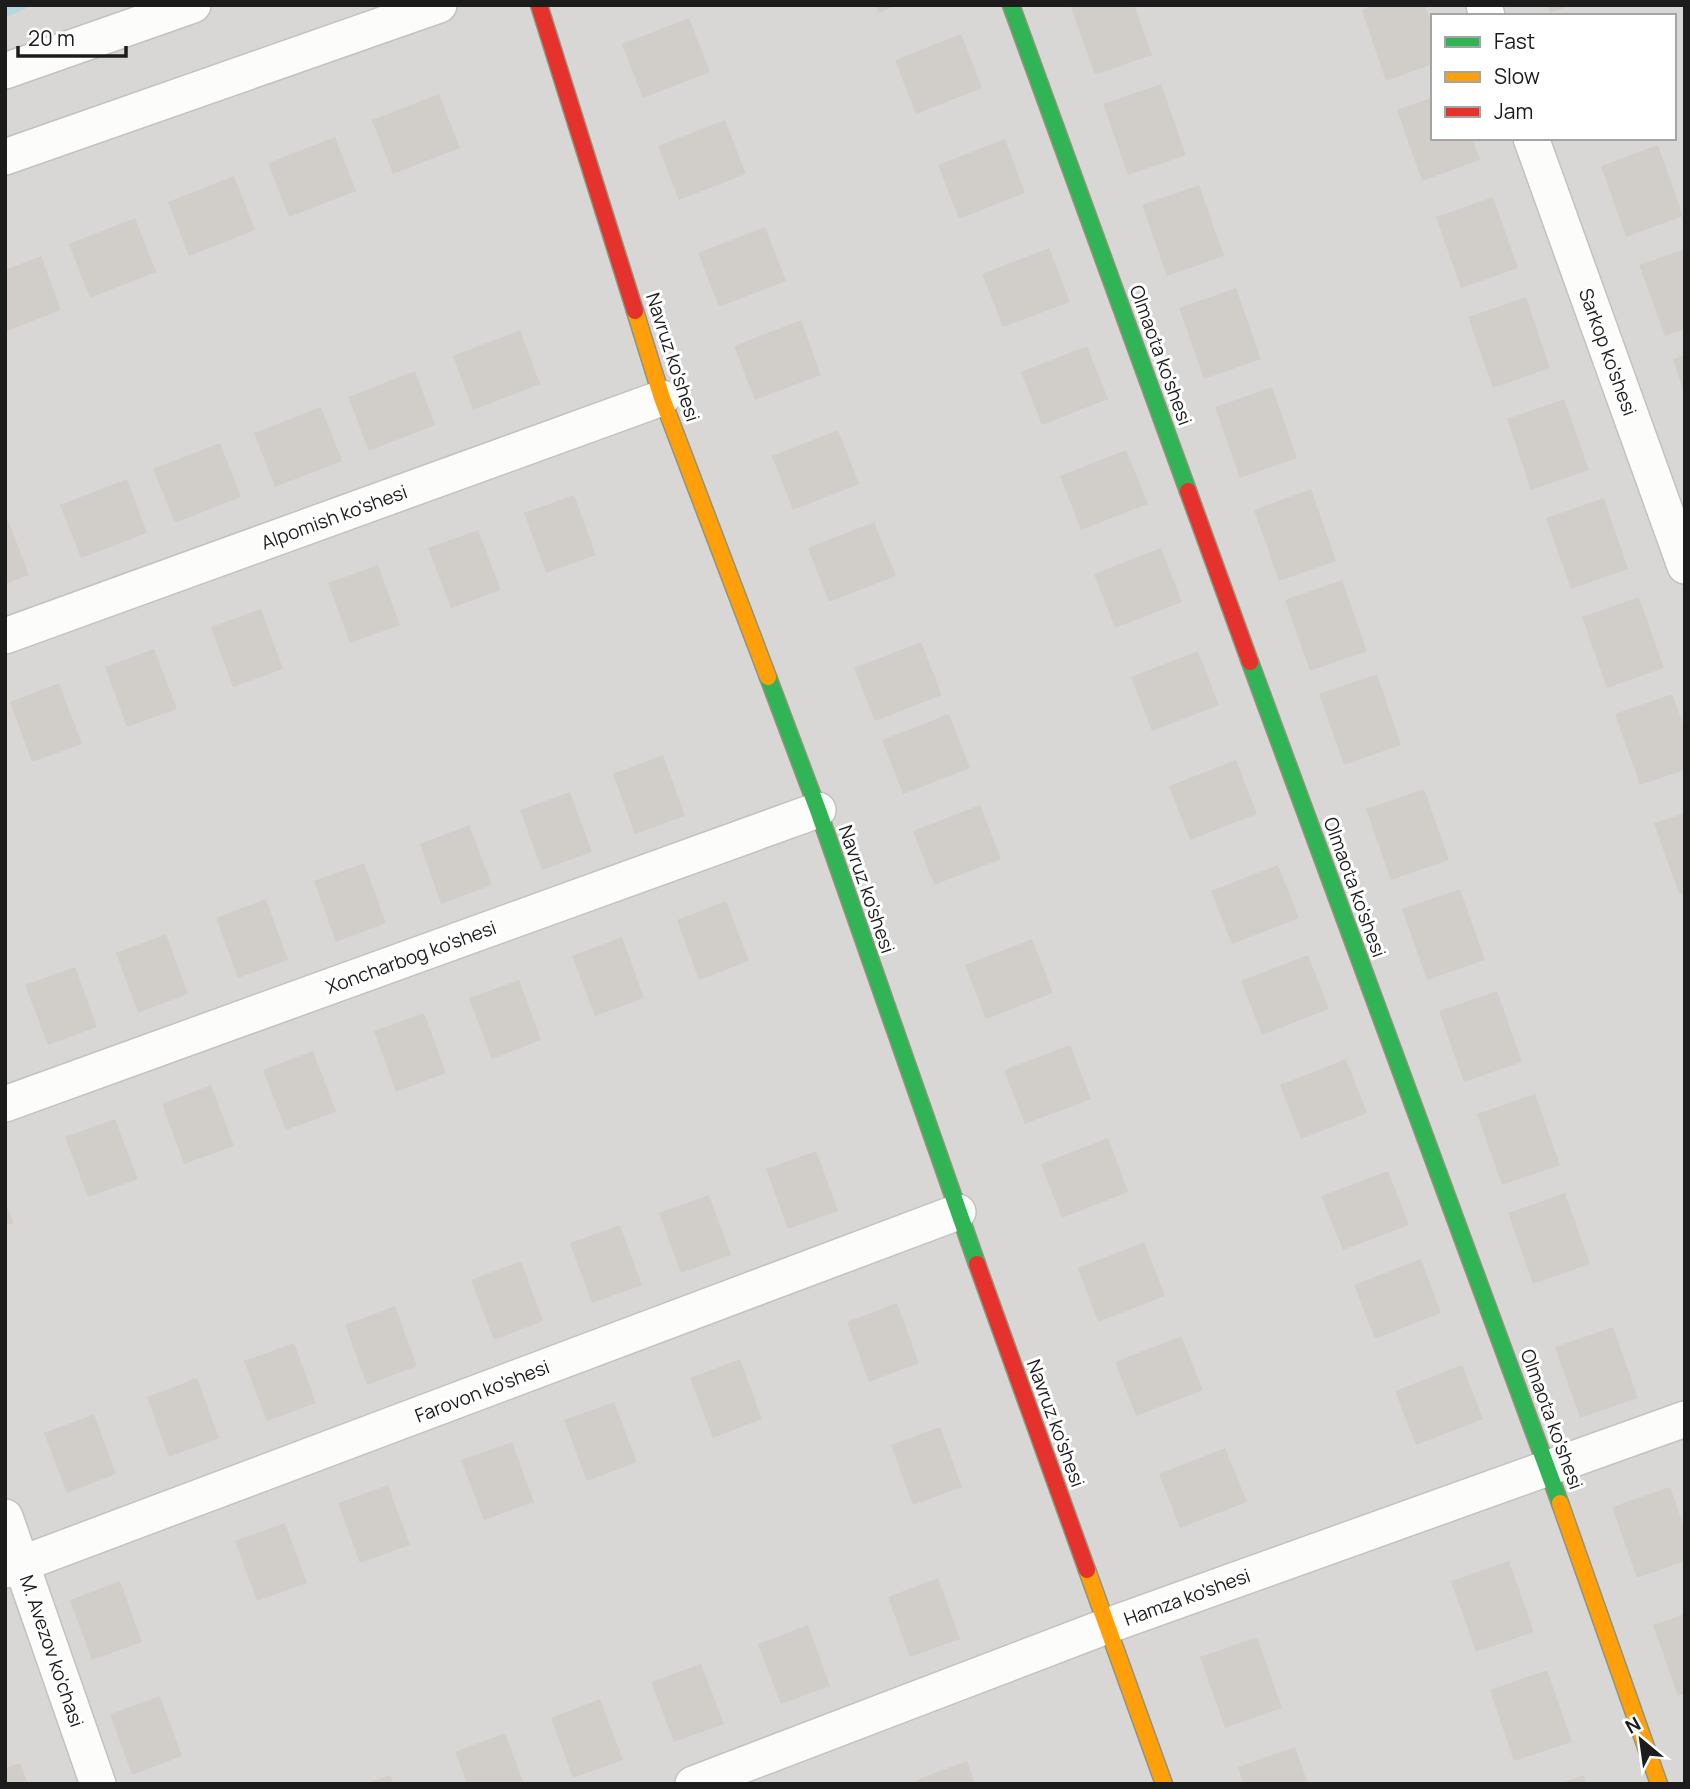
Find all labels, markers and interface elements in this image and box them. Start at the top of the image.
scale bar [18,14,126,58]
legend [1431,14,1676,140]
text: 20 m [28,24,75,52]
text: Fast [1494,27,1535,55]
text: Slow [1494,62,1540,90]
text: Jam [1494,97,1533,125]
street label: Olmaota ko'shesi [1124,281,1198,429]
street label: Sarkop ko'shesi [1573,285,1643,419]
street label: Navruz ko'shesi [640,289,706,425]
street label: Alpomish ko'shesi [257,478,411,556]
street label: Olmaota ko'shesi [1318,813,1392,961]
street label: Navruz ko'shesi [833,821,901,957]
street label: Xoncharbog ko'shesi [322,914,500,1000]
street label: Olmaota ko'shesi [1515,1345,1589,1493]
street label: Farovon ko'shesi [411,1353,553,1429]
street label: Navruz ko'shesi [1021,1356,1091,1490]
street label: Hamza ko'shesi [1120,1562,1254,1632]
street label: M. Avezov ko'chasi [14,1571,90,1731]
north arrow [1606,1705,1676,1775]
text: N [1620,1710,1645,1740]

